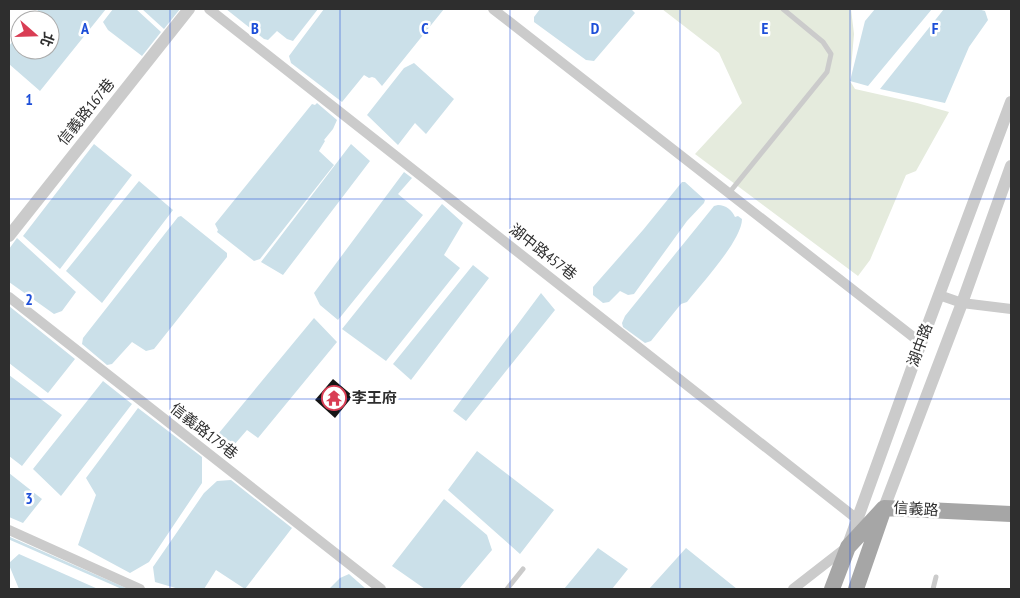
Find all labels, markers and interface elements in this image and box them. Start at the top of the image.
north arrow [10,10,60,60]
text: A [80,18,90,38]
text: B [251,18,259,38]
text: C [421,18,429,38]
text: D [591,18,600,38]
text: E [762,18,769,38]
text: F [932,18,939,38]
text: 北 [36,30,58,49]
street label: 信義路167巷 [53,75,118,149]
text: 1 [25,89,33,109]
street label: 湖中路457巷 [506,219,581,284]
text: 2 [25,289,33,309]
street label: 湖中路 [903,320,936,369]
temple icon: 李王府 [321,385,347,411]
place label: 李王府 [352,388,397,407]
street label: 信義路179巷 [167,398,242,463]
text: 3 [25,488,33,508]
street label: 信義路 [893,498,939,519]

